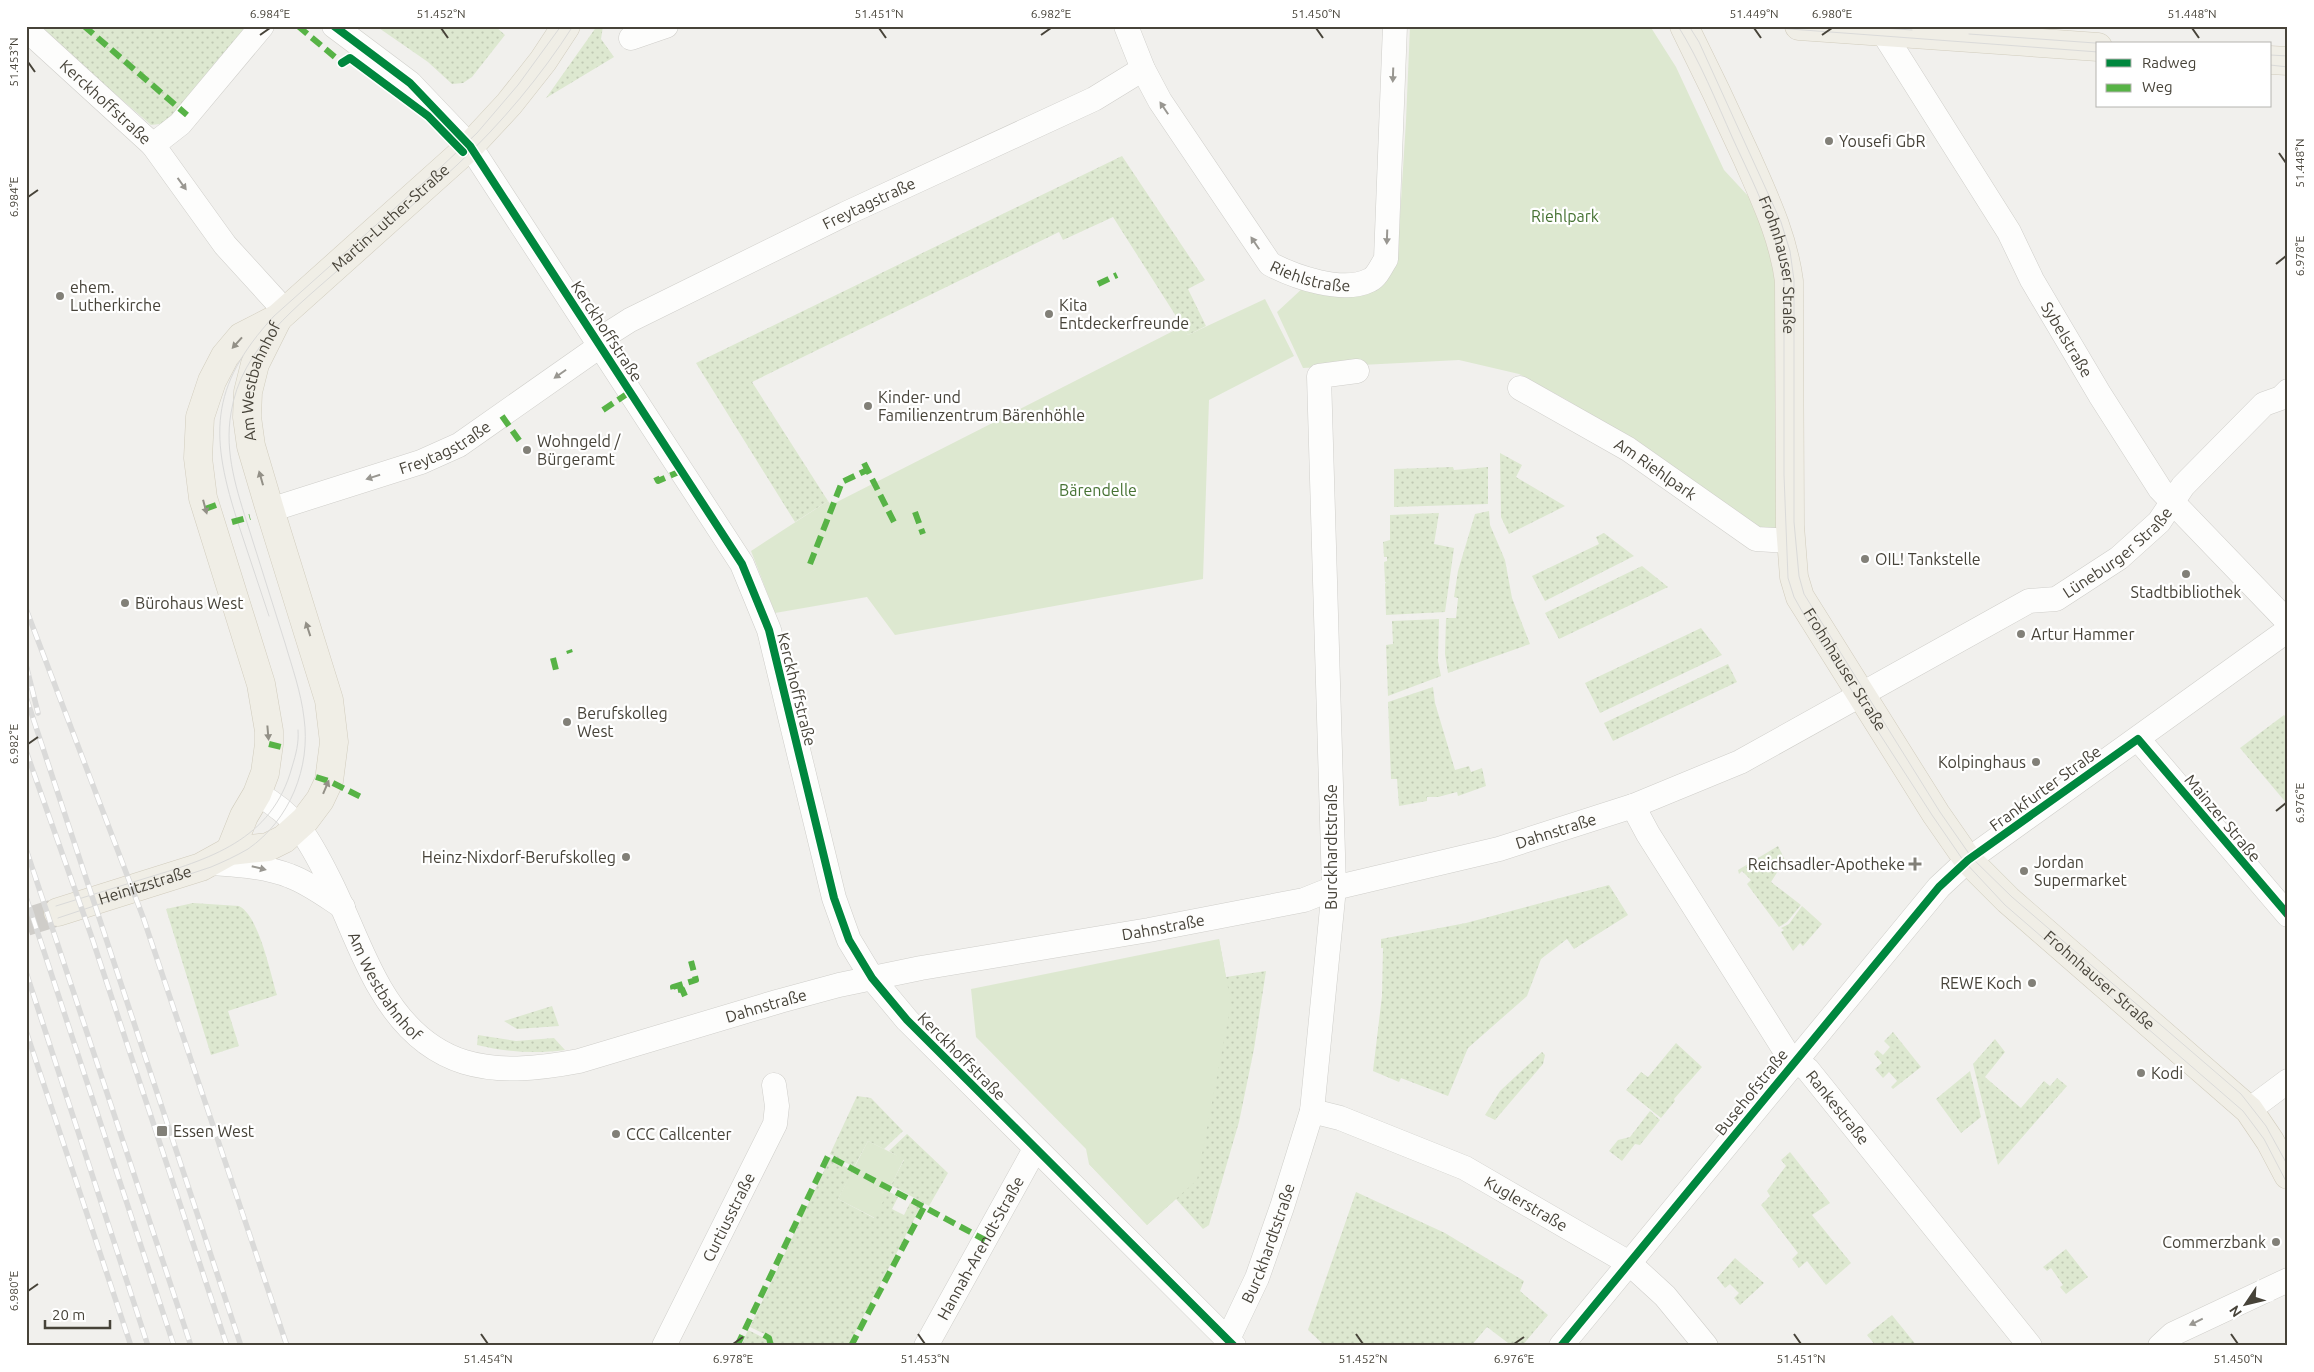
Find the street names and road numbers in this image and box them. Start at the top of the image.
street label: Kerckhoffstraße [57,56,155,148]
street label: Martin-Luther-Straße [328,160,453,275]
street label: Freytagstraße [819,174,918,233]
street label: Frohnhauser Straße [1756,193,1798,334]
street label: Riehlstraße [1268,257,1350,294]
street label: Kerckhoffstraße [568,277,646,385]
street label: Sybelstraße [2038,299,2096,380]
street label: Am Westbahnhof [238,318,284,443]
street label: Freytagstraße [397,417,494,477]
street label: Am Riehlpark [1611,434,1700,503]
street label: Lüneburger Straße [2059,504,2175,601]
street label: Frohnhauser Straße [1800,605,1890,734]
street label: Kerckhoffstraße [774,630,820,748]
street label: Frankfurter Straße [1986,742,2104,834]
street label: Mainzer Straße [2181,771,2265,865]
street label: Burckhardtstraße [1322,784,1340,910]
street label: Dahnstraße [1513,809,1598,852]
street label: Heinitzstraße [96,862,194,908]
street label: Dahnstraße [1120,910,1206,943]
street label: Frohnhauser Straße [2040,927,2159,1033]
street label: Am Westbahnhof [345,929,426,1045]
street label: Dahnstraße [723,985,809,1026]
street label: Kerckhoffstraße [914,1008,1010,1104]
street label: Busehofstraße [1711,1045,1791,1139]
street label: Rankestraße [1803,1067,1873,1148]
street label: Curtiusstraße [699,1170,758,1265]
street label: Kuglerstraße [1481,1172,1571,1234]
street label: Hannah-Arendt-Straße [933,1173,1027,1323]
street label: Burckhardtstraße [1237,1181,1298,1306]

